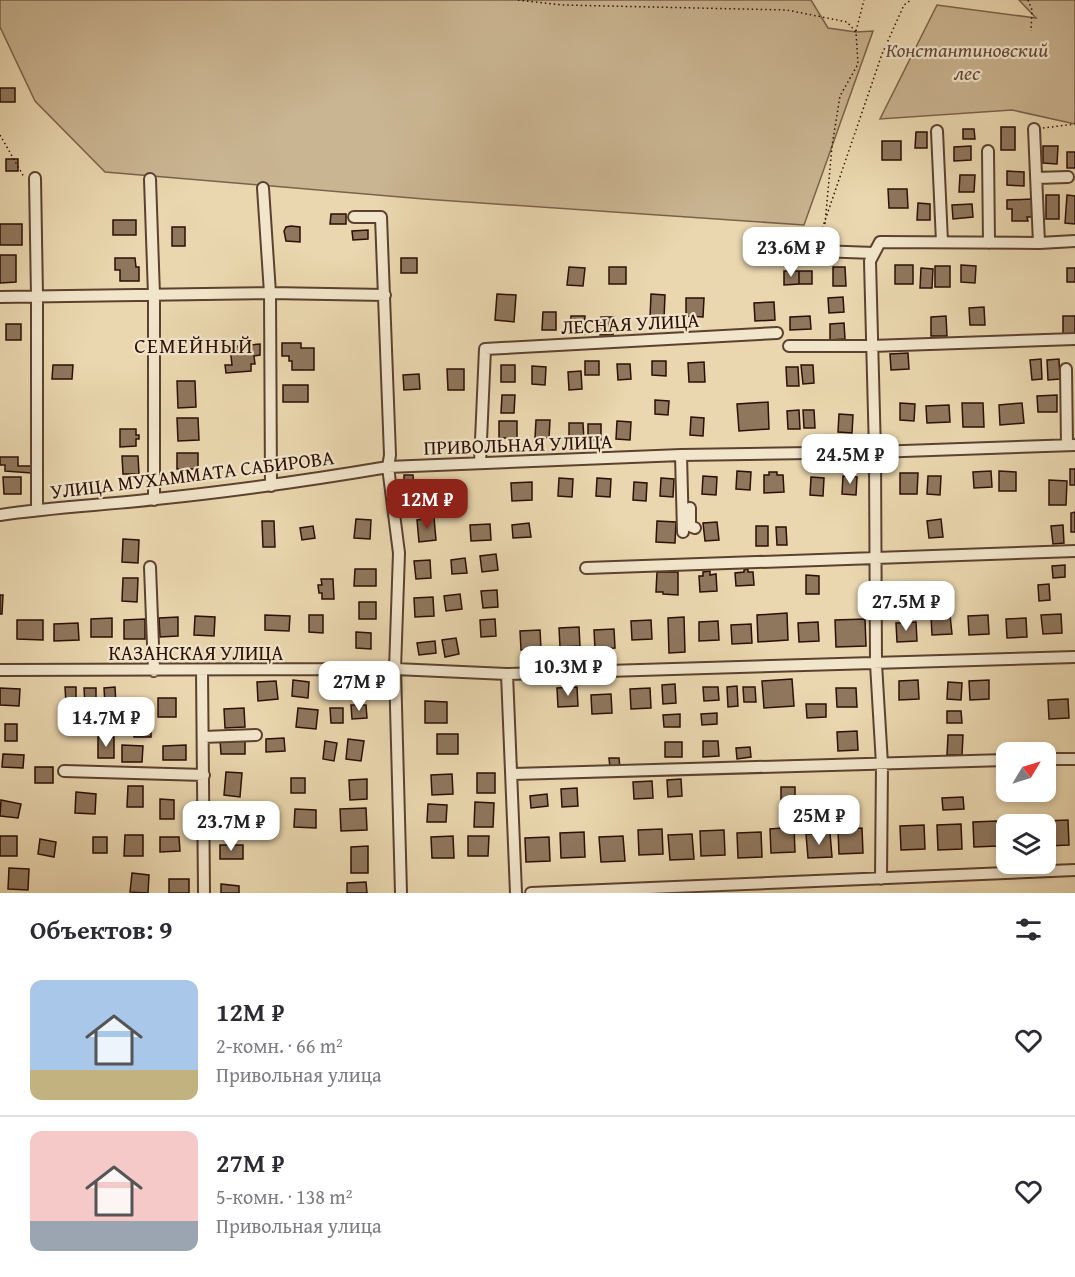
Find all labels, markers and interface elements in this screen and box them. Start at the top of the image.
park label: Константиновский лес [886,35,1048,87]
pin: 23.6M ₽ [736,227,846,278]
text: 23.6M ₽ [757,232,825,261]
street label: ЛЕСНАЯ УЛИЦА [560,305,700,341]
district label: СЕМЕЙНЫЙ [134,330,254,361]
street label: ПРИВОЛЬНАЯ УЛИЦА [423,426,613,462]
pin: 24.5M ₽ [795,434,905,485]
text: 24.5M ₽ [816,439,884,468]
street label: УЛИЦА МУХАММАТА САБИРОВА [48,442,336,506]
pin: 12M ₽ [385,479,469,530]
text: 12M ₽ [401,484,453,513]
pin: 27.5M ₽ [851,581,961,632]
text: 27.5M ₽ [872,586,940,615]
street label: КАЗАНСКАЯ УЛИЦА [109,638,283,667]
pin: 10.3M ₽ [513,646,623,697]
text: 10.3M ₽ [534,651,602,680]
pin: 27M ₽ [317,661,401,712]
text: 27M ₽ [333,666,385,695]
pin: 14.7M ₽ [51,697,161,748]
text: 14.7M ₽ [72,702,140,731]
north arrow [996,742,1056,802]
map controls [996,742,1056,874]
pin: 25M ₽ [777,795,861,846]
text: 25M ₽ [793,800,845,829]
pin: 23.7M ₽ [176,801,286,852]
text: 23.7M ₽ [197,806,265,835]
button: layers [996,814,1056,874]
text: Объектов: 9 [30,910,173,949]
icon: filters [1012,913,1045,946]
text: 12M ₽ [216,992,285,1031]
icon: home [78,1004,150,1076]
icon: heart [1012,1024,1045,1057]
text: 2-комн. · 66 m² [216,1031,343,1060]
text: Привольная улица [216,1060,382,1089]
text: 27M ₽ [216,1143,285,1182]
icon: home [78,1155,150,1227]
icon: heart [1012,1175,1045,1208]
text: 5-комн. · 138 m² [216,1182,352,1211]
text: Привольная улица [216,1211,382,1240]

